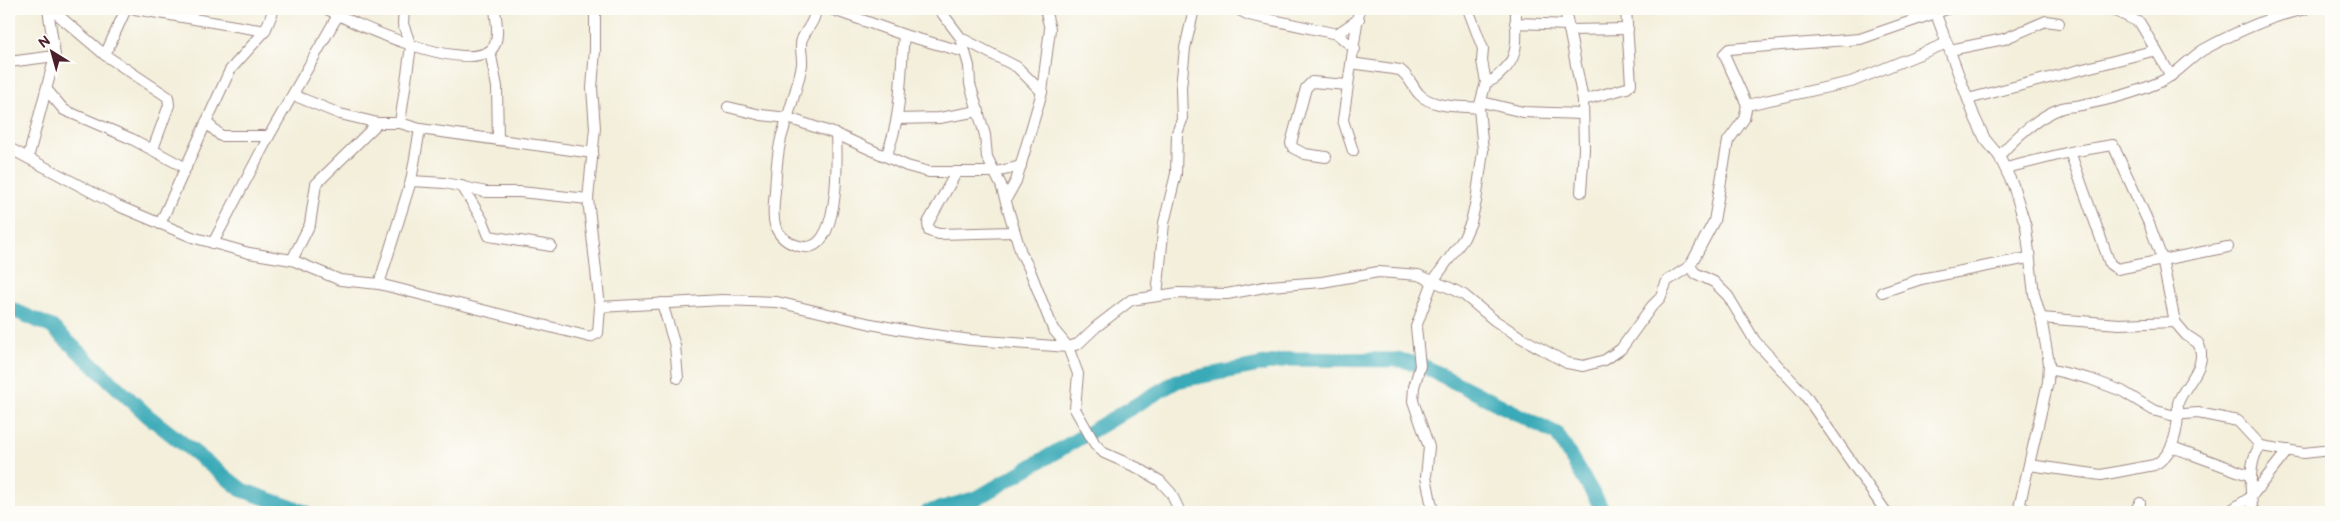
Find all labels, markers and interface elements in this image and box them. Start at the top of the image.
north arrow [28,28,78,78]
text: N [35,32,54,52]

